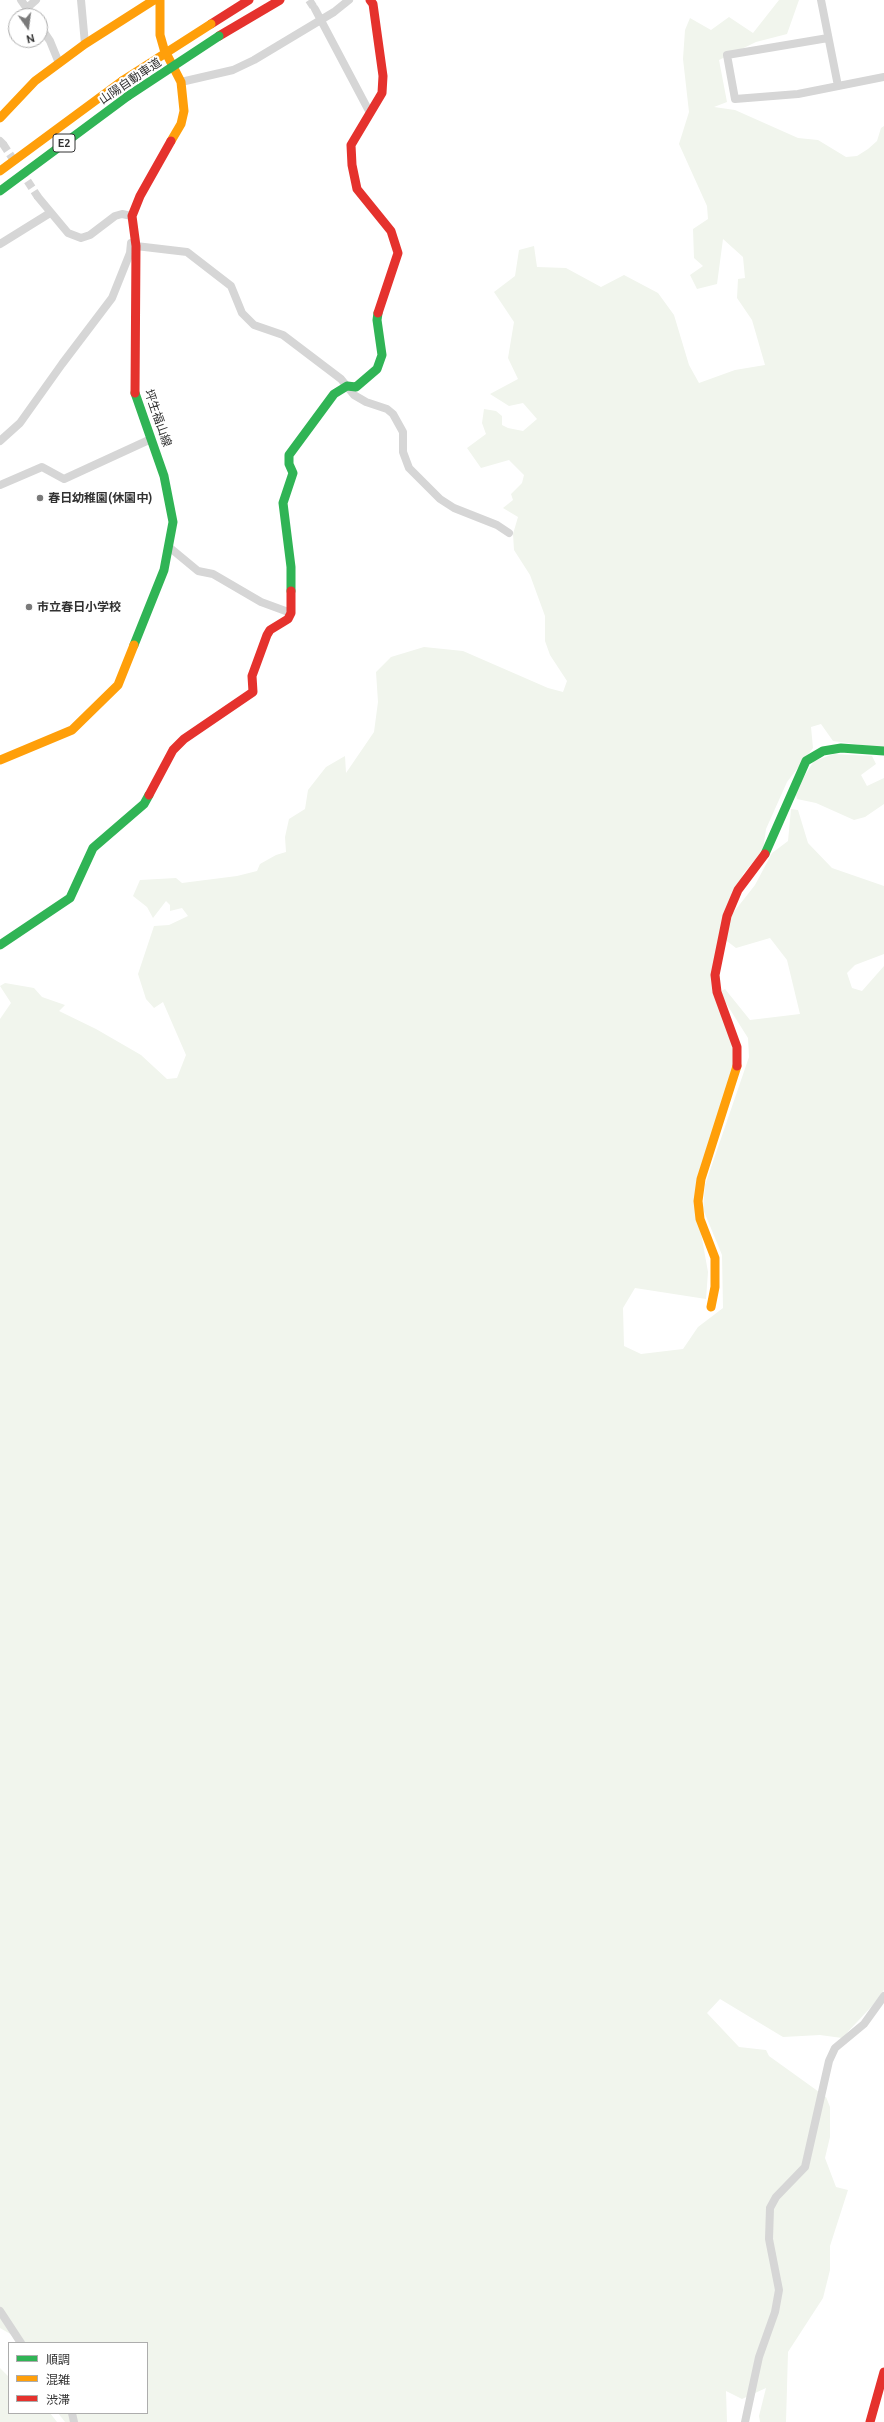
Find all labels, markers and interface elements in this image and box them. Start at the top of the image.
north arrow [8,8,48,48]
text: N [25,32,36,45]
street label: 山陽自動車道 [96,55,164,107]
road number: E2 [53,134,75,152]
street label: 坪生福山線 [141,387,175,449]
place label: 春日幼稚園(休園中) [48,491,152,505]
marker: 春日幼稚園(休園中) [35,493,45,503]
place label: 市立春日小学校 [37,600,121,614]
marker: 市立春日小学校 [24,602,34,612]
legend [8,2342,148,2414]
text: 順調 [46,2353,70,2366]
text: 混雑 [46,2373,70,2386]
text: 渋滞 [46,2393,70,2406]

